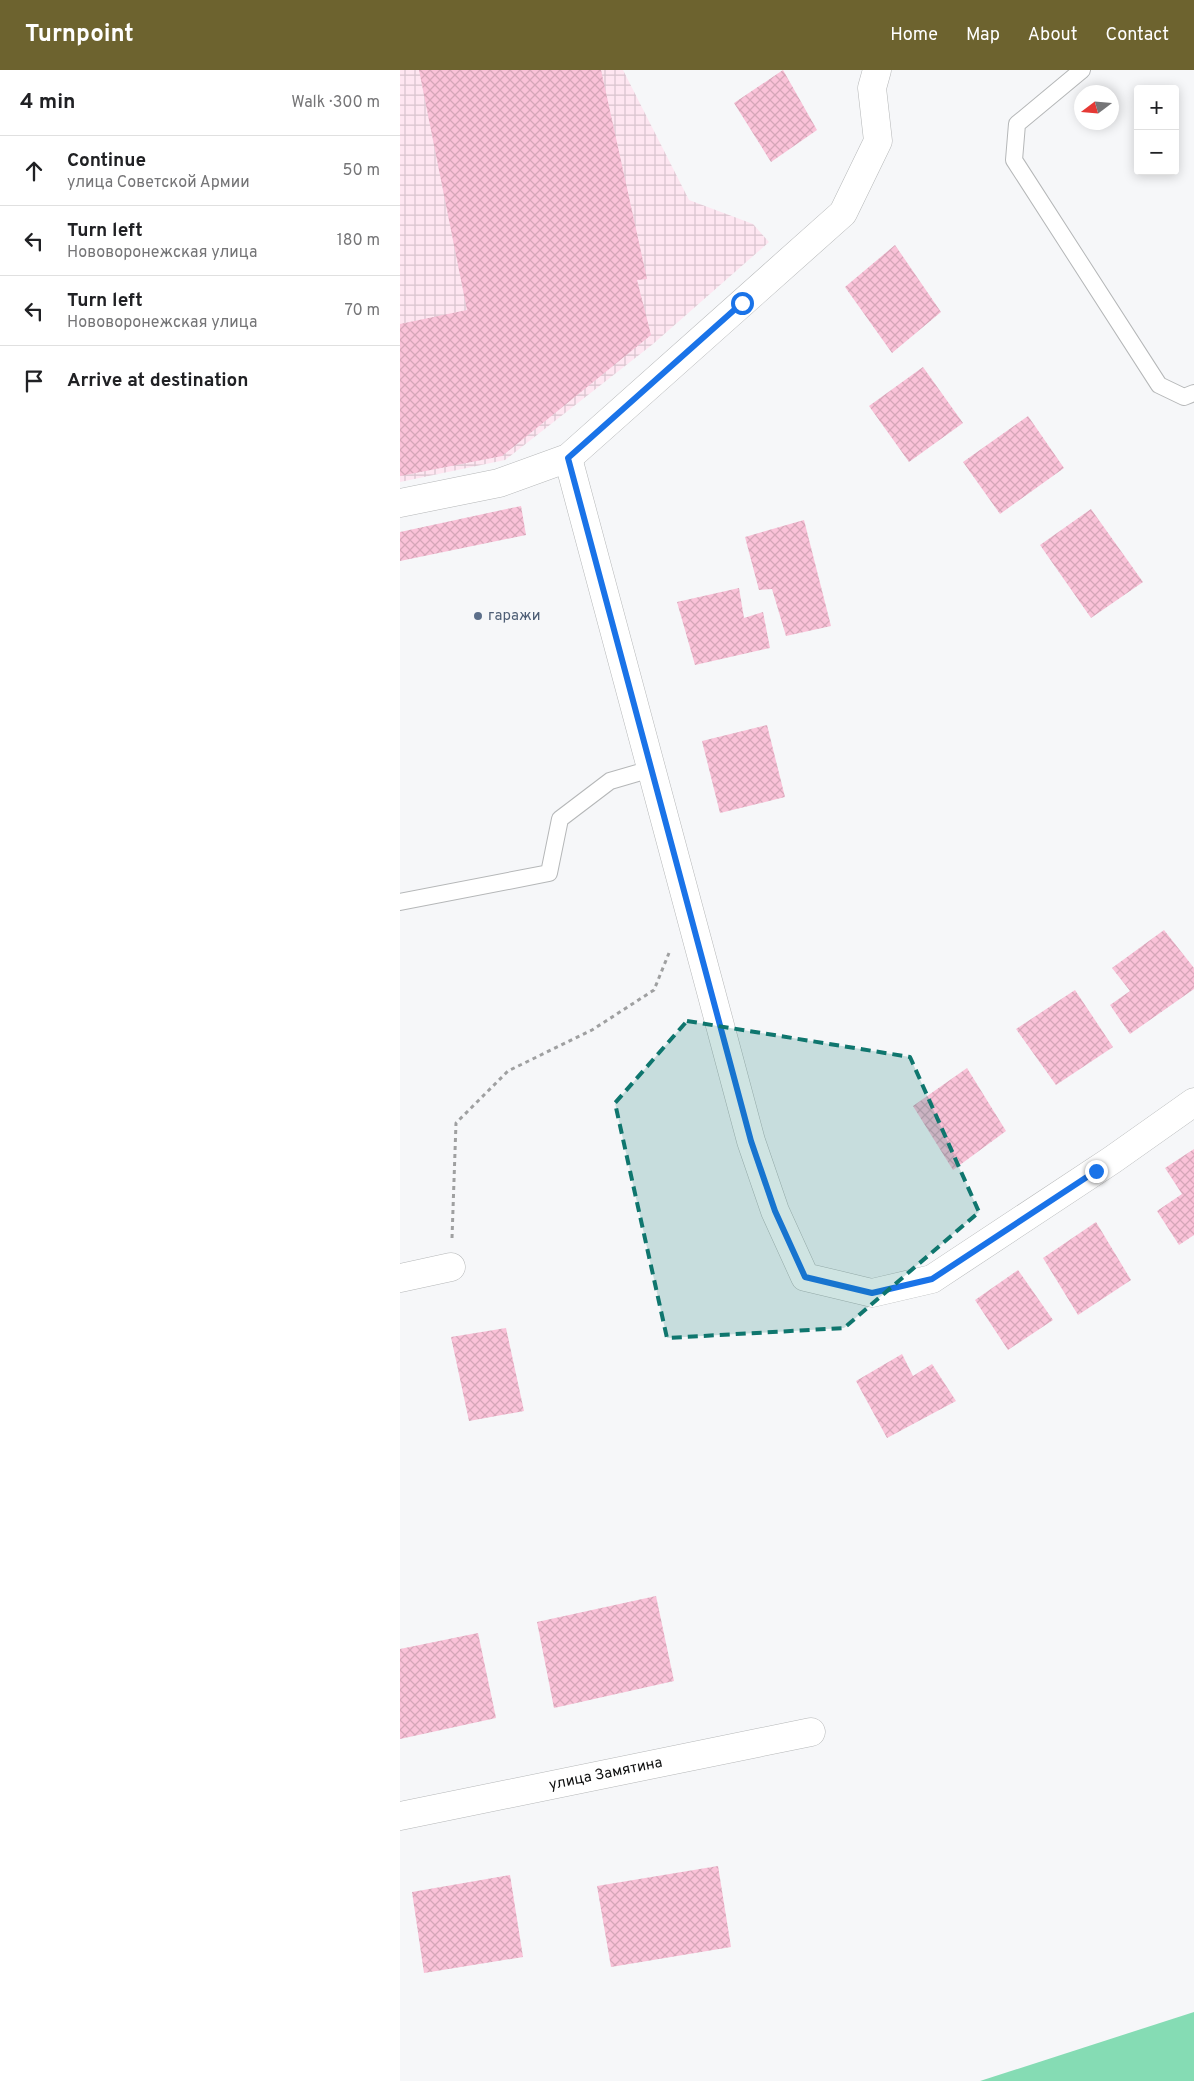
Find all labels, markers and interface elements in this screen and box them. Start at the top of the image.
text: Turnpoint [25,20,134,50]
text: Home [890,24,938,47]
text: Map [966,24,1000,47]
text: About [1028,24,1077,47]
text: Contact [1105,24,1169,47]
north arrow [1074,85,1119,130]
map controls [1134,85,1179,175]
button: + [1134,85,1179,130]
text: 4 min [20,89,76,116]
text: Walk · 300 m [291,93,380,113]
button: − [1134,130,1179,175]
text: Continue [67,149,146,173]
icon: ahead [20,157,48,185]
text: 50 m [343,161,380,181]
text: улица Советской Армии [67,173,250,193]
text: Turn left [67,219,143,243]
icon: left [20,227,48,255]
text: 180 m [337,231,380,251]
text: Нововоронежская улица [67,243,257,263]
text: Turn left [67,289,143,313]
route start [731,292,754,315]
icon: left [20,297,48,325]
text: 70 m [345,301,380,321]
text: Нововоронежская улица [67,313,257,333]
icon: arrive [20,367,48,395]
text: Arrive at destination [67,369,248,393]
place label: гаражи [488,607,541,626]
marker: гаражи [472,610,484,622]
route end [1085,1160,1108,1183]
street label: улица Замятина [547,1753,664,1795]

